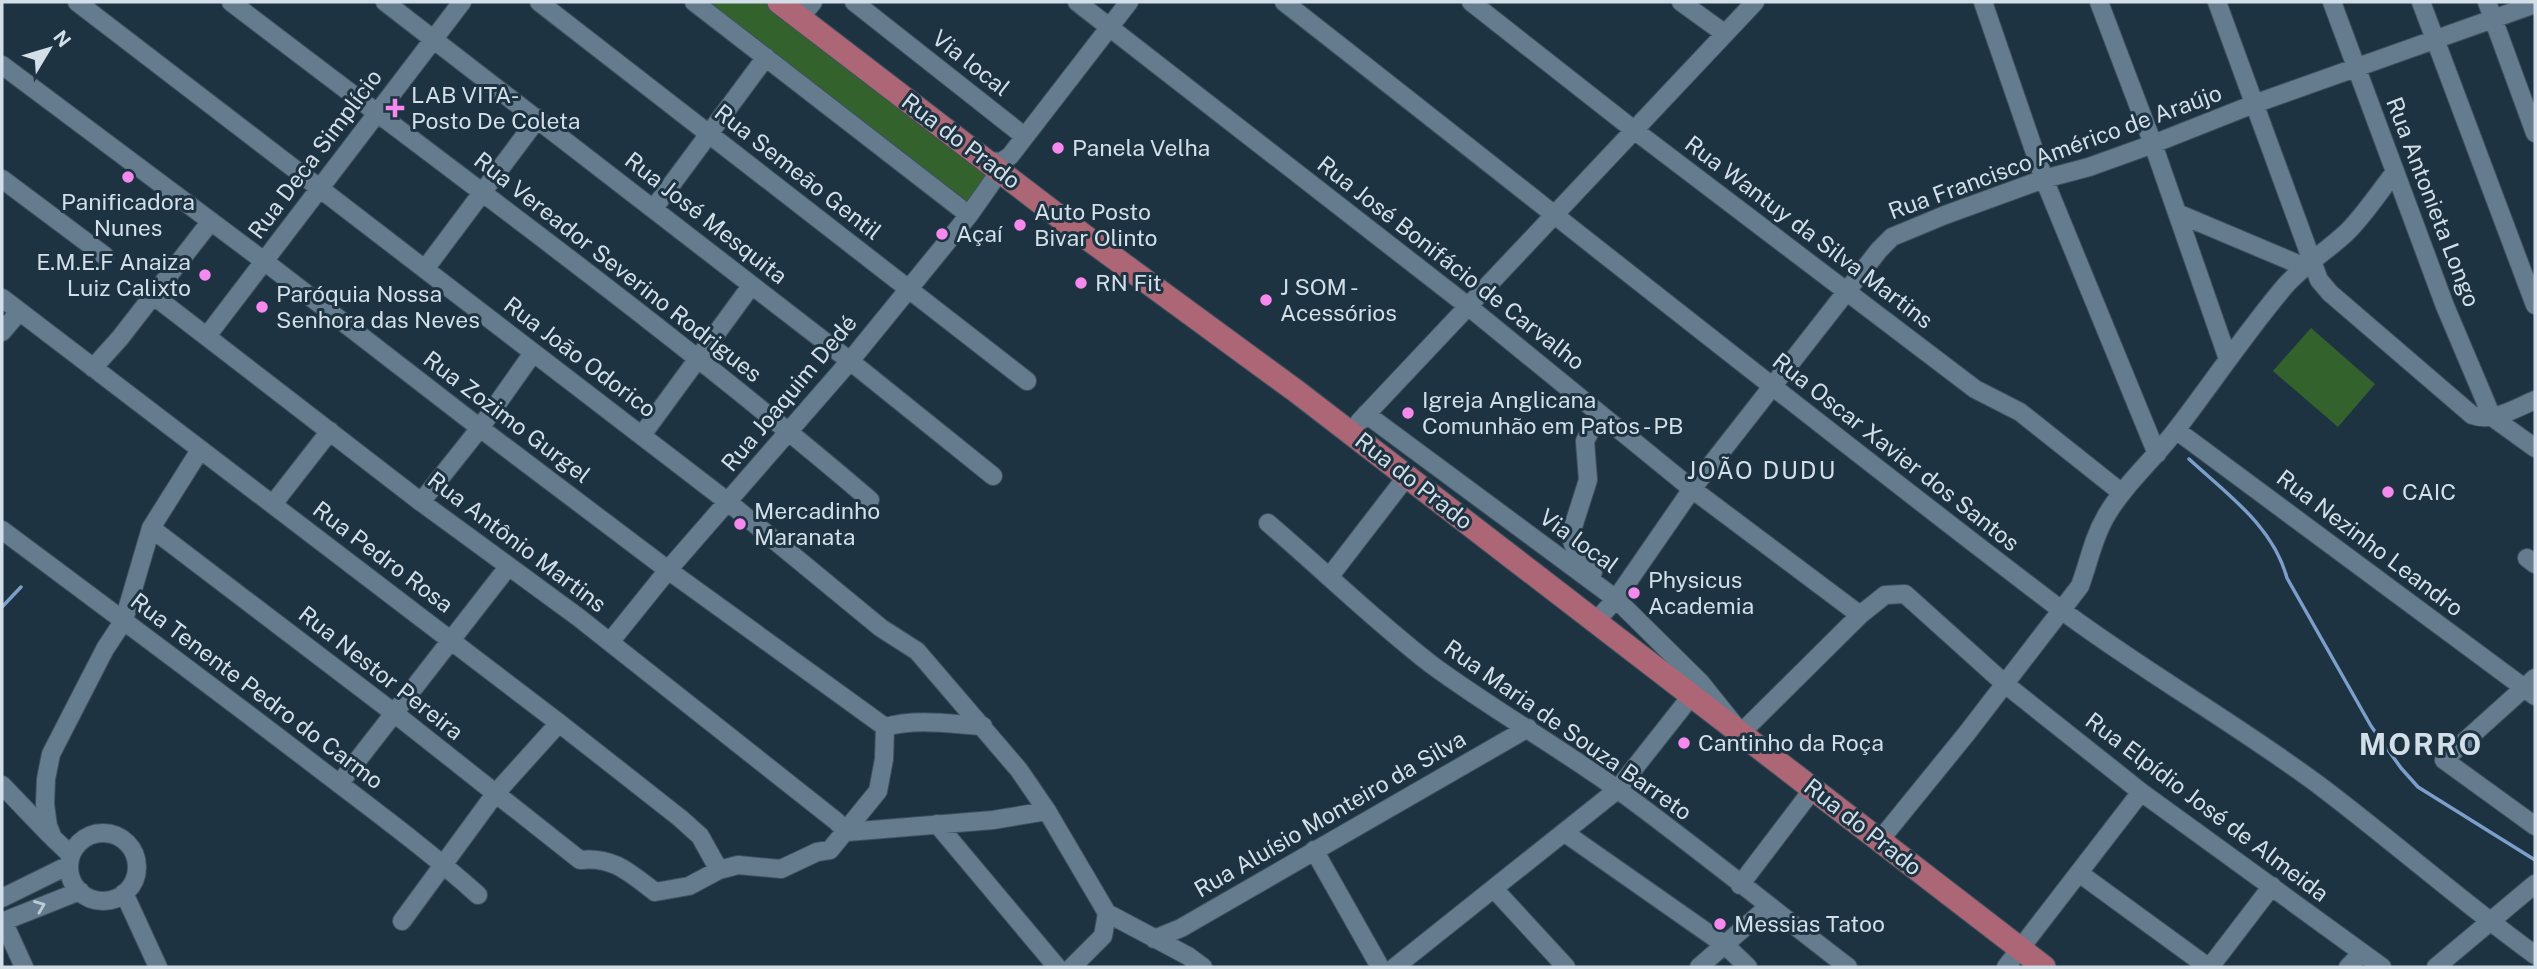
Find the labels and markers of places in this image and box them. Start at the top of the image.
place label: LAB VITA- Posto De Coleta [411,81,581,134]
marker: LAB VITA- Posto De Coleta [385,98,405,118]
place label: Panela Velha [1072,134,1210,161]
marker: Panela Velha [1050,140,1066,156]
marker: Panificadora Nunes [120,169,136,185]
place label: Panificadora Nunes [61,188,195,241]
place label: Auto Posto Bivar Olinto [1034,198,1158,251]
marker: Auto Posto Bivar Olinto [1012,217,1028,233]
place label: Açaí [956,220,1003,247]
marker: Açaí [934,226,950,242]
place label: E.M.E.F Anaiza Luiz Calixto [36,248,191,301]
marker: E.M.E.F Anaiza Luiz Calixto [197,267,213,283]
place label: RN Fit [1095,269,1162,296]
place label: J SOM - Acessórios [1280,273,1397,326]
marker: RN Fit [1073,275,1089,291]
place label: Paróquia Nossa Senhora das Neves [276,280,480,333]
marker: J SOM - Acessórios [1258,292,1274,308]
marker: Paróquia Nossa Senhora das Neves [254,299,270,315]
place label: Igreja Anglicana Comunhão em Patos - PB [1422,386,1683,439]
marker: Igreja Anglicana Comunhão em Patos - PB [1400,405,1416,421]
place label: CAIC [2402,478,2456,505]
marker: CAIC [2380,484,2396,500]
place label: Mercadinho Maranata [754,497,880,550]
marker: Mercadinho Maranata [732,516,748,532]
place label: Physicus Academia [1648,566,1754,619]
marker: Physicus Academia [1626,585,1642,601]
place label: Cantinho da Roça [1698,729,1884,756]
marker: Cantinho da Roça [1676,735,1692,751]
place label: Messias Tatoo [1734,910,1885,937]
marker: Messias Tatoo [1712,916,1728,932]

